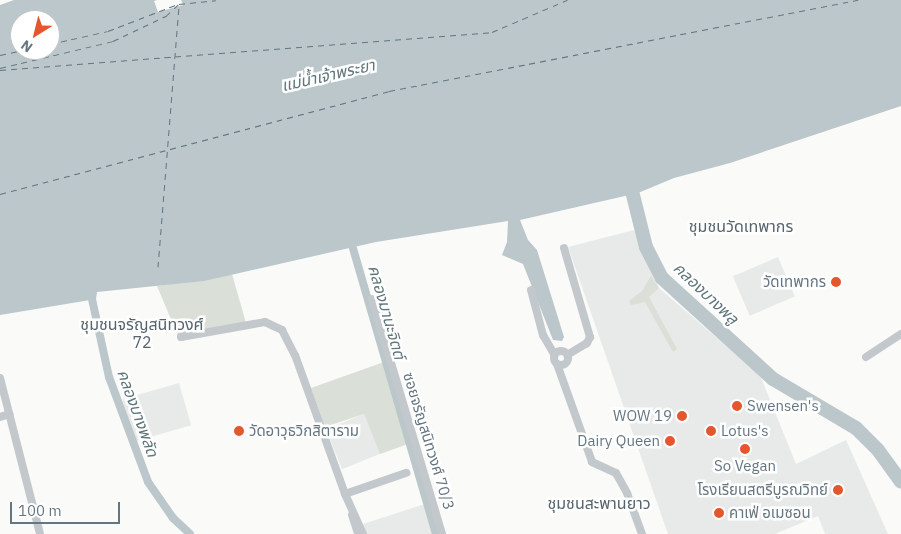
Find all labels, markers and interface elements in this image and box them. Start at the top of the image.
north arrow [10,10,60,60]
text: N [17,36,36,57]
water label: แม่น้ำเจ้าพระยา [280,55,376,95]
district label: ชุมชนวัดเทพากร [689,216,793,236]
water label: คลองบางพลู [670,258,742,328]
water label: คลองมานะจิตต์ [364,263,410,361]
place label: วัดเทพากร [763,273,826,291]
marker: วัดเทพากร [830,276,842,288]
district label: ชุมชนจรัญสนิทวงศ์ 72 [80,314,204,352]
water label: คลองบางพลัด [113,367,163,459]
street label: ซอยจรัญสนิทวงศ์ 70/3 [400,370,458,512]
place label: Swensen's [747,397,819,415]
marker: Swensen's [731,400,743,412]
place label: WOW 19 [613,407,672,425]
marker: WOW 19 [676,410,688,422]
place label: วัดอาวุธวิกสิตาราม [249,422,359,440]
place label: Lotus's [721,422,769,440]
marker: วัดอาวุธวิกสิตาราม [233,425,245,437]
marker: Lotus's [705,425,717,437]
place label: Dairy Queen [577,432,660,450]
marker: Dairy Queen [664,435,676,447]
marker: So Vegan [739,443,751,455]
place label: So Vegan [714,457,776,475]
place label: โรงเรียนสตรีบูรณวิทย์ [698,481,828,499]
marker: โรงเรียนสตรีบูรณวิทย์ [832,484,844,496]
scale bar [12,492,122,524]
district label: ชุมชนสะพานยาว [547,493,651,513]
text: 100 m [18,501,62,520]
place label: คาเฟ่ อเมซอน [729,504,811,522]
marker: คาเฟ่ อเมซอน [713,507,725,519]

